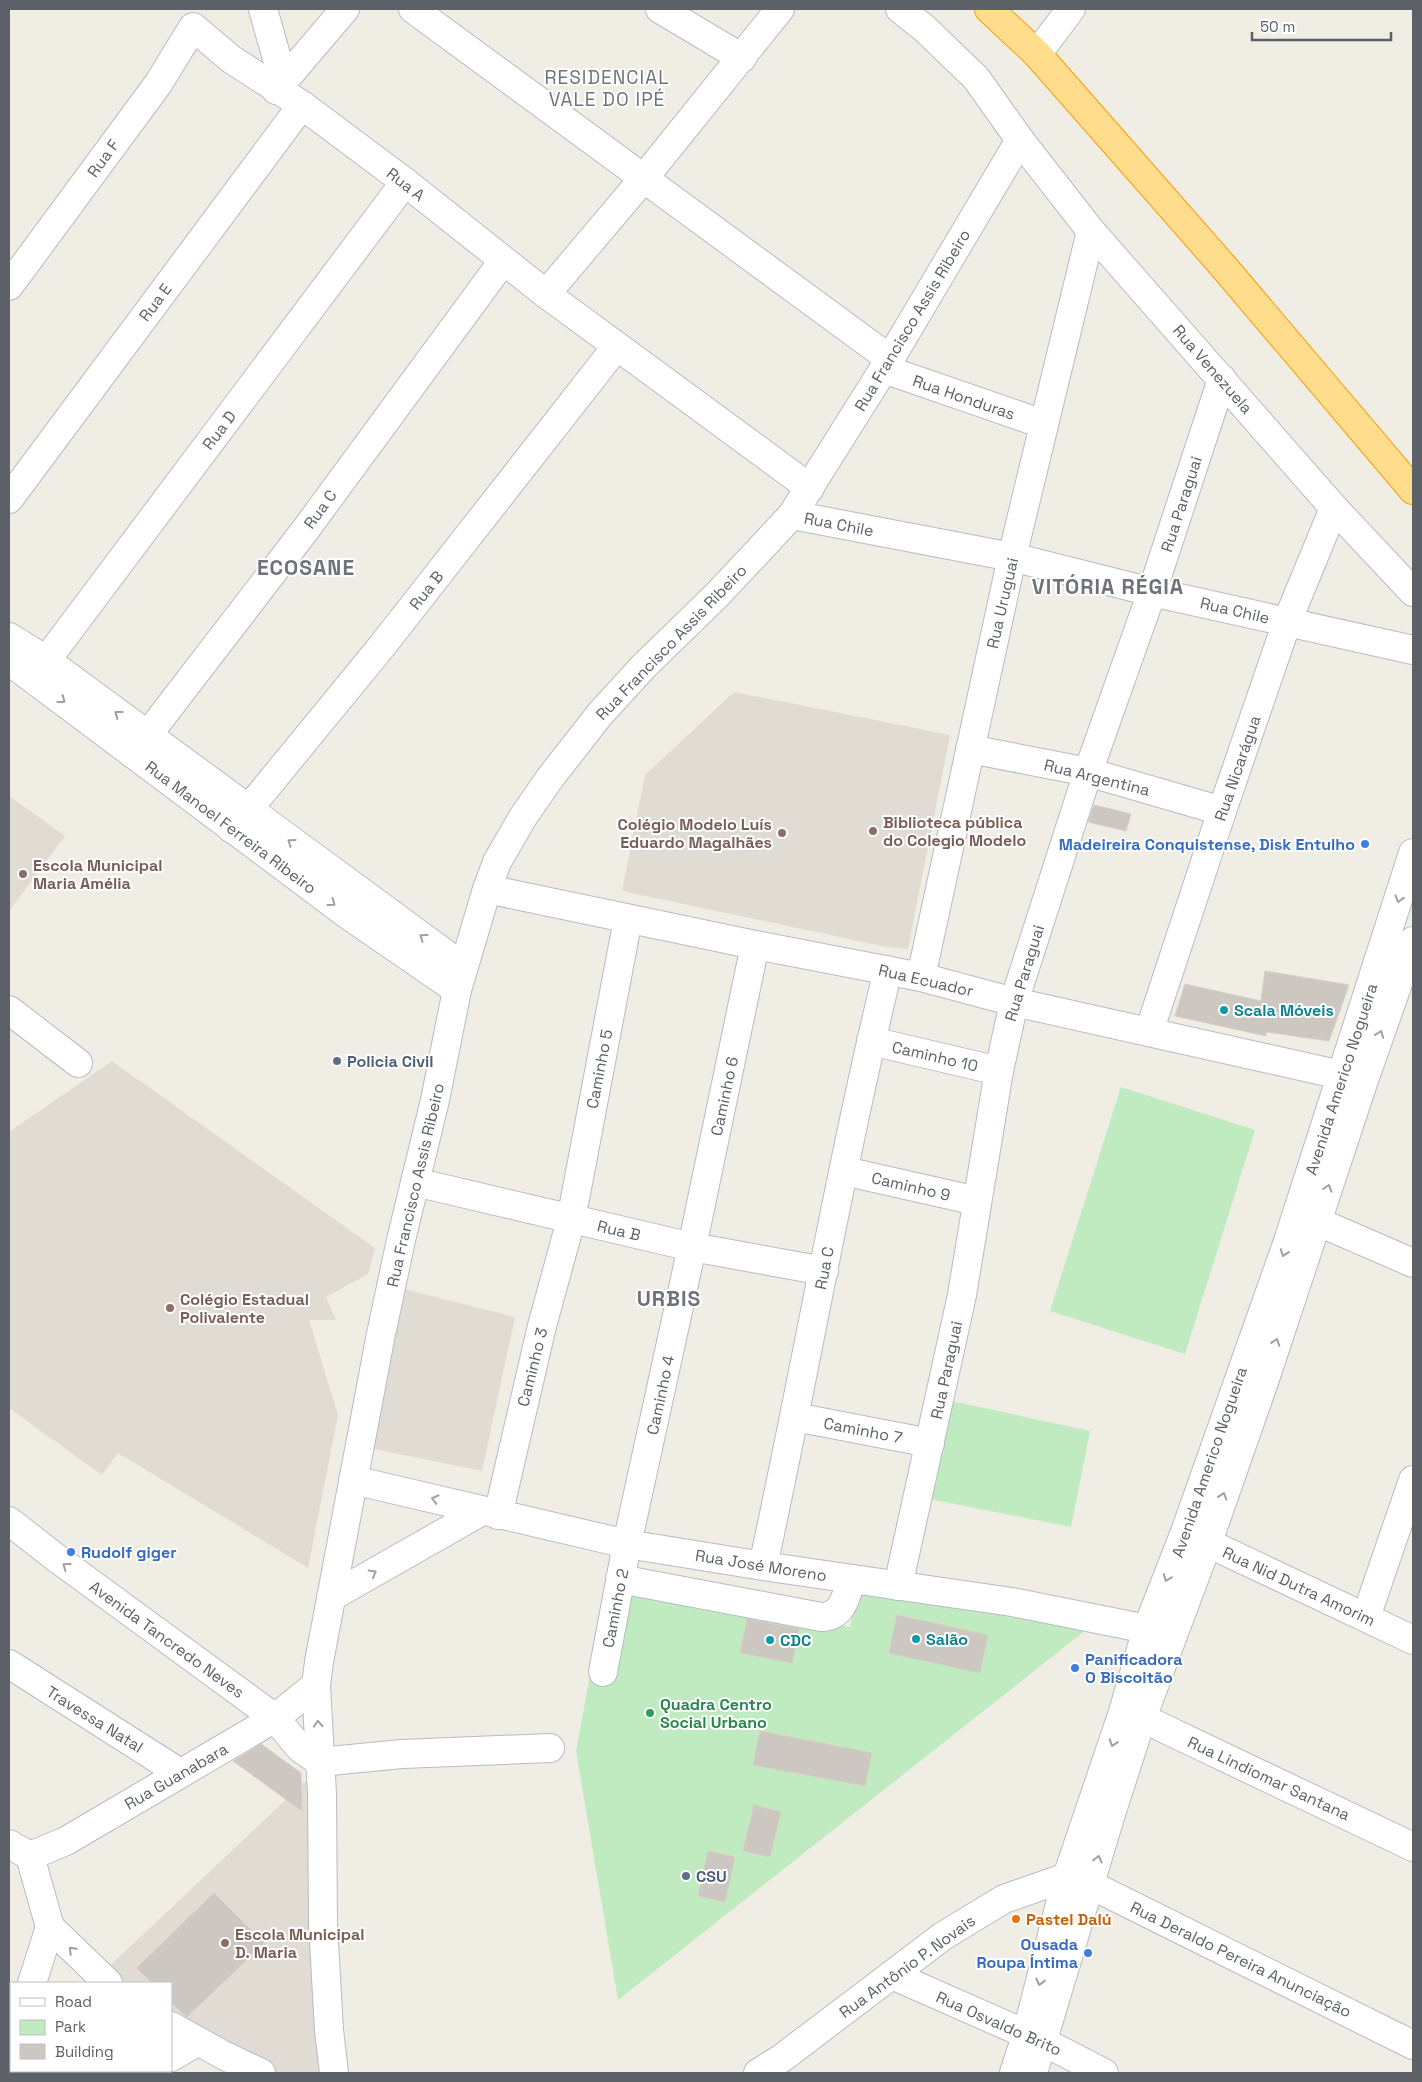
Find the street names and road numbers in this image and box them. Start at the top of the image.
street label: Rua F [83,135,124,181]
street label: Rua A [382,163,429,206]
street label: Rua Francisco Assis Ribeiro [850,225,975,415]
street label: Rua E [134,279,176,325]
street label: Rua Venezuela [1168,320,1257,418]
street label: Rua Honduras [910,370,1018,425]
street label: Rua D [198,406,241,454]
street label: Rua Paraguai [1156,453,1207,555]
street label: Rua C [299,486,342,533]
street label: Rua Chile [802,507,876,542]
street label: Rua Uruguai [982,556,1023,651]
street label: Rua Francisco Assis Ribeiro [591,560,751,725]
street label: Rua B [405,567,448,614]
street label: Rua Chile [1198,592,1272,629]
street label: Rua Nicarágua [1210,712,1265,824]
street label: Rua Argentina [1042,754,1152,801]
street label: Rua Manoel Ferreira Ribeiro [141,756,320,899]
street label: Rua Paraguai [1000,922,1049,1024]
street label: Rua Ecuador [876,959,975,1002]
street label: Avenida Americo Nogueira [1301,981,1382,1178]
street label: Caminho 5 [582,1028,617,1111]
street label: Caminho 10 [890,1036,980,1077]
street label: Caminho 6 [706,1055,743,1138]
street label: Rua Francisco Assis Ribeiro [382,1081,449,1289]
street label: Caminho 9 [869,1167,952,1206]
street label: Rua B [595,1215,643,1246]
street label: Rua C [810,1245,839,1291]
street label: Rua Paraguai [926,1319,967,1421]
street label: Caminho 3 [513,1326,552,1409]
street label: Caminho 4 [642,1353,679,1437]
street label: Avenida Americo Nogueira [1167,1364,1252,1560]
street label: Caminho 7 [822,1413,904,1448]
street label: Rua Nid Dutra Amorim [1219,1542,1379,1631]
street label: Rua José Moreno [694,1545,828,1586]
street label: Caminho 2 [598,1567,633,1650]
street label: Avenida Tancredo Neves [85,1576,248,1703]
street label: Travessa Natal [42,1681,147,1758]
street label: Rua Lindiomar Santana [1184,1732,1353,1825]
street label: Rua Guanabara [121,1738,232,1815]
street label: Rua Deraldo Pereira Anunciação [1127,1897,1355,2022]
street label: Rua Antônio P. Novais [835,1910,979,2023]
street label: Rua Osvaldo Brito [933,1986,1065,2061]

